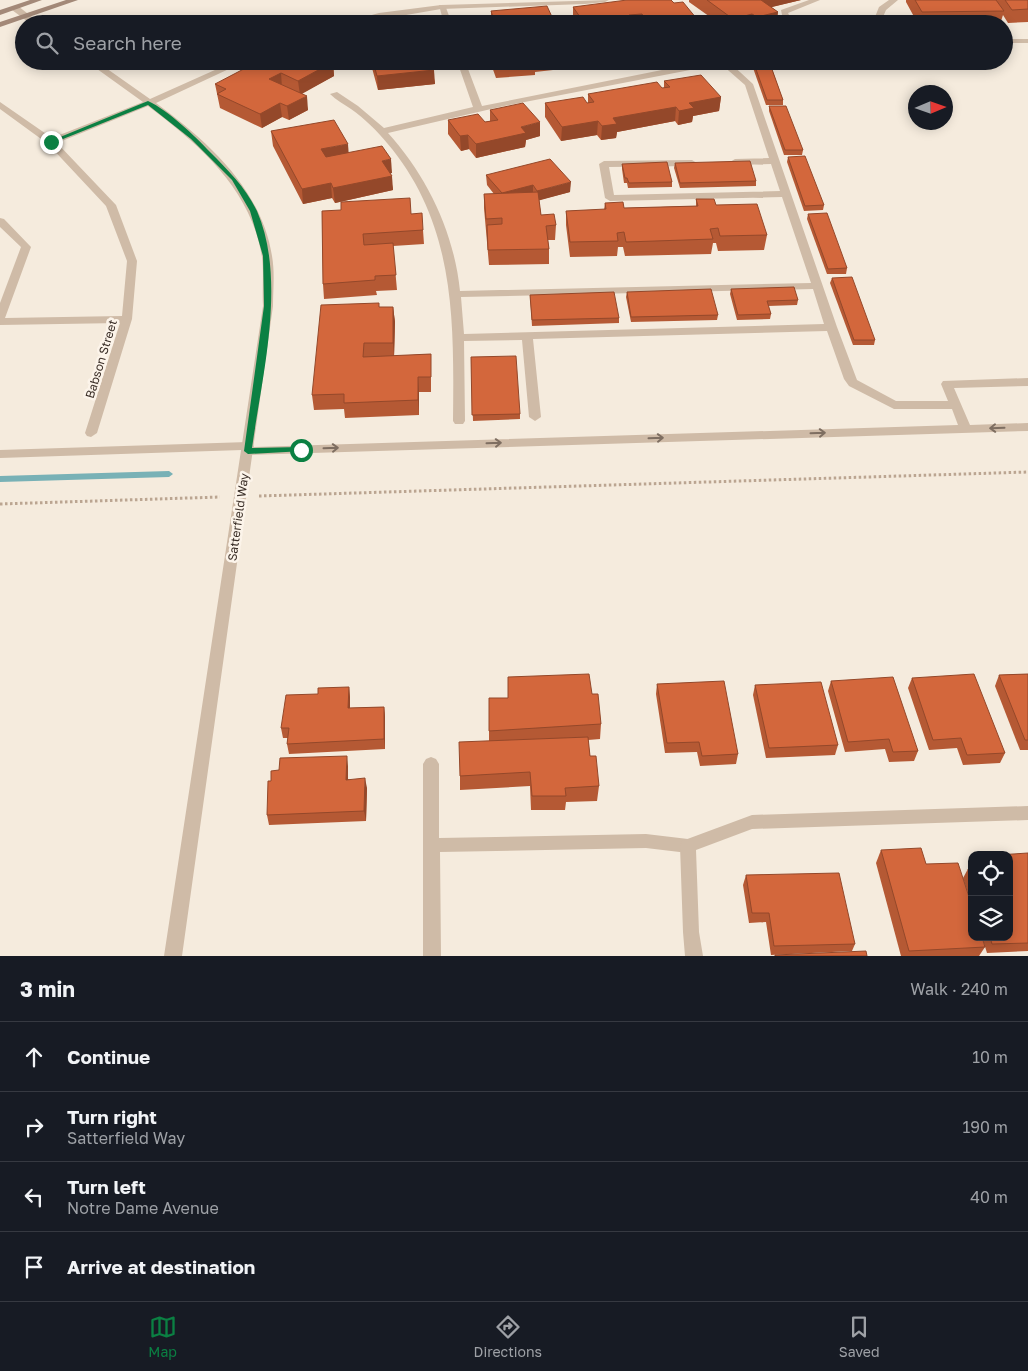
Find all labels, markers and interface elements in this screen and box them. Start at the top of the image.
search box [15,15,1013,70]
icon: search [33,29,61,57]
text: Search here [73,31,182,54]
north arrow [908,85,953,130]
route end [40,131,63,154]
street label: Babson Street [82,318,120,400]
one-way arrow [989,423,1005,432]
one-way arrow [810,428,826,438]
one-way arrow [648,434,664,443]
route start [290,439,313,462]
one-way arrow [485,439,501,448]
one-way arrow [323,444,339,453]
street label: Satterfield Way [224,472,252,562]
map controls [968,851,1013,941]
button: locate [968,851,1013,896]
button: layers [968,896,1013,941]
text: 3 min [20,976,75,1002]
text: Walk · 240 m [910,979,1008,999]
icon: ahead [20,1043,48,1071]
text: Continue [67,1045,150,1068]
text: 10 m [972,1047,1008,1067]
text: Turn right [67,1105,157,1128]
icon: right [20,1113,48,1141]
text: 190 m [962,1117,1008,1137]
text: Satterfield Way [67,1128,185,1148]
text: Turn left [67,1175,146,1198]
icon: left [20,1183,48,1211]
text: 40 m [970,1187,1008,1207]
text: Notre Dame Avenue [67,1198,219,1218]
icon: arrive [20,1253,48,1281]
text: Arrive at destination [67,1255,255,1278]
tab: Map [148,1313,177,1360]
tab: Directions [474,1313,542,1360]
tab: Saved [839,1313,880,1360]

